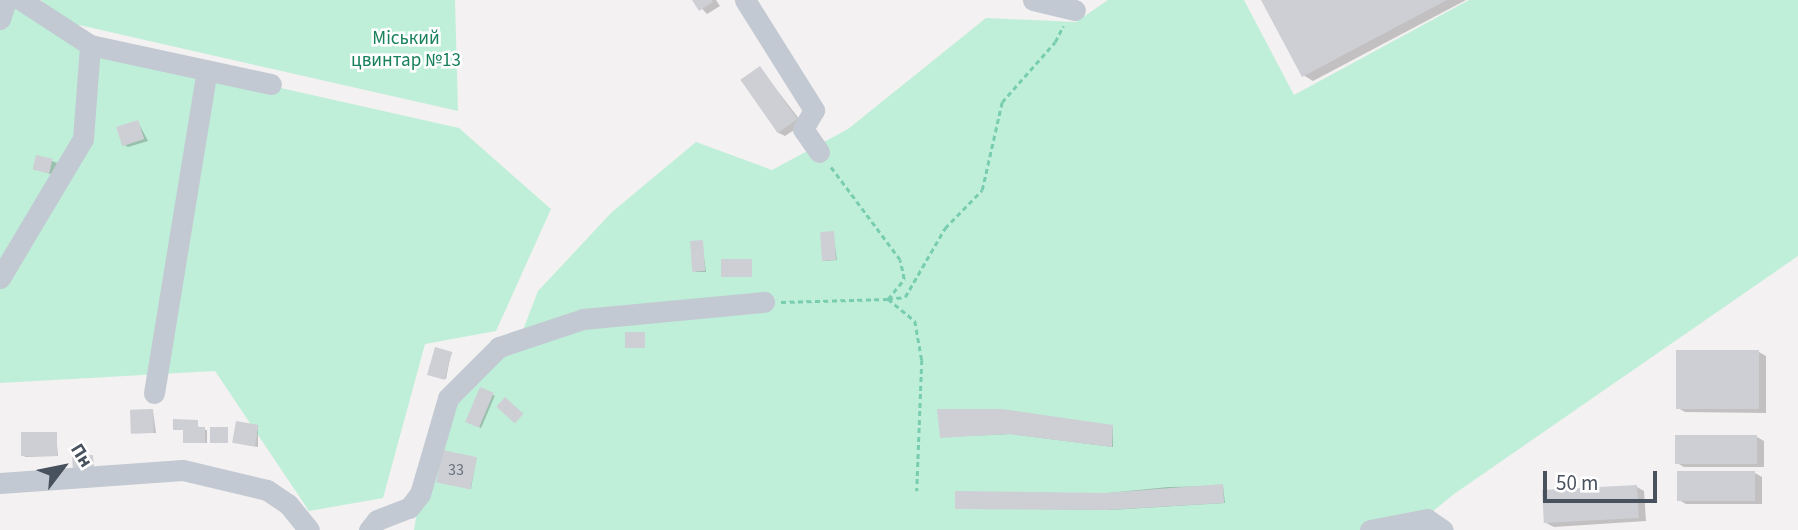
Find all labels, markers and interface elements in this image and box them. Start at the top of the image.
park label: Міський цвинтар №13 [351,28,461,72]
north arrow [28,432,98,502]
text: Пн [64,438,99,473]
scale bar [1546,456,1660,500]
house number: 33 [448,460,464,480]
text: 50 m [1556,468,1598,498]

